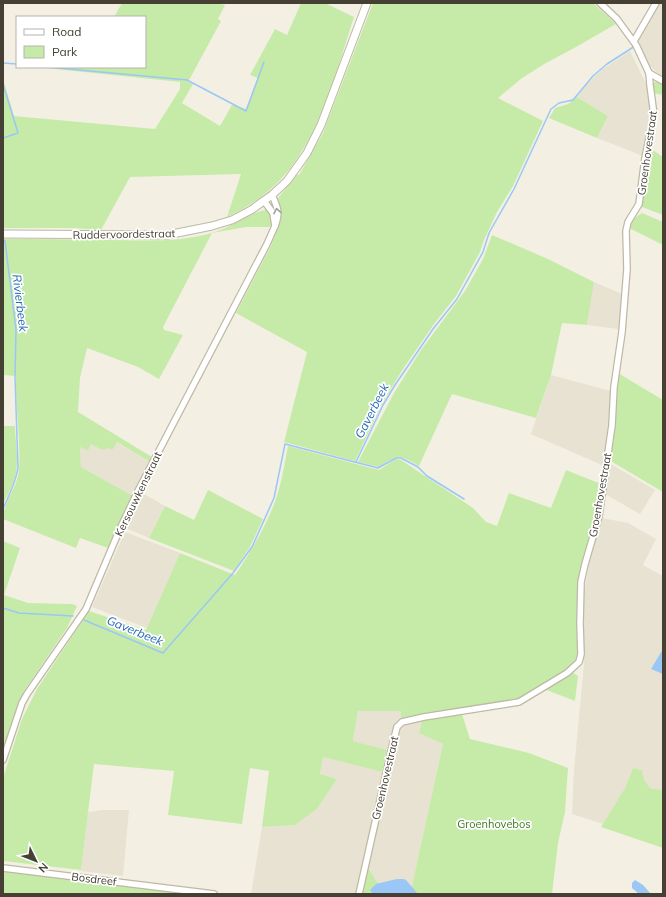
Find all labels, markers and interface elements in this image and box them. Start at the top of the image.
legend [16,16,146,68]
text: Road [52,24,81,39]
text: Park [52,44,78,59]
street label: Groenhovestraat [634,110,660,196]
one-way arrow [273,208,282,214]
street label: Ruddervoordestraat [73,226,176,242]
water label: Rivierbeek [10,273,32,333]
water label: Gaverbeek [351,380,392,441]
street label: Kersouwkenstraat [111,449,165,539]
street label: Groenhovestraat [586,452,614,538]
water label: Gaverbeek [105,612,166,649]
street label: Groenhovestraat [369,735,401,821]
park label: Groenhovebos [457,817,531,831]
north arrow [16,841,56,881]
text: N [35,860,51,876]
street label: Bosdreef [71,869,118,889]

